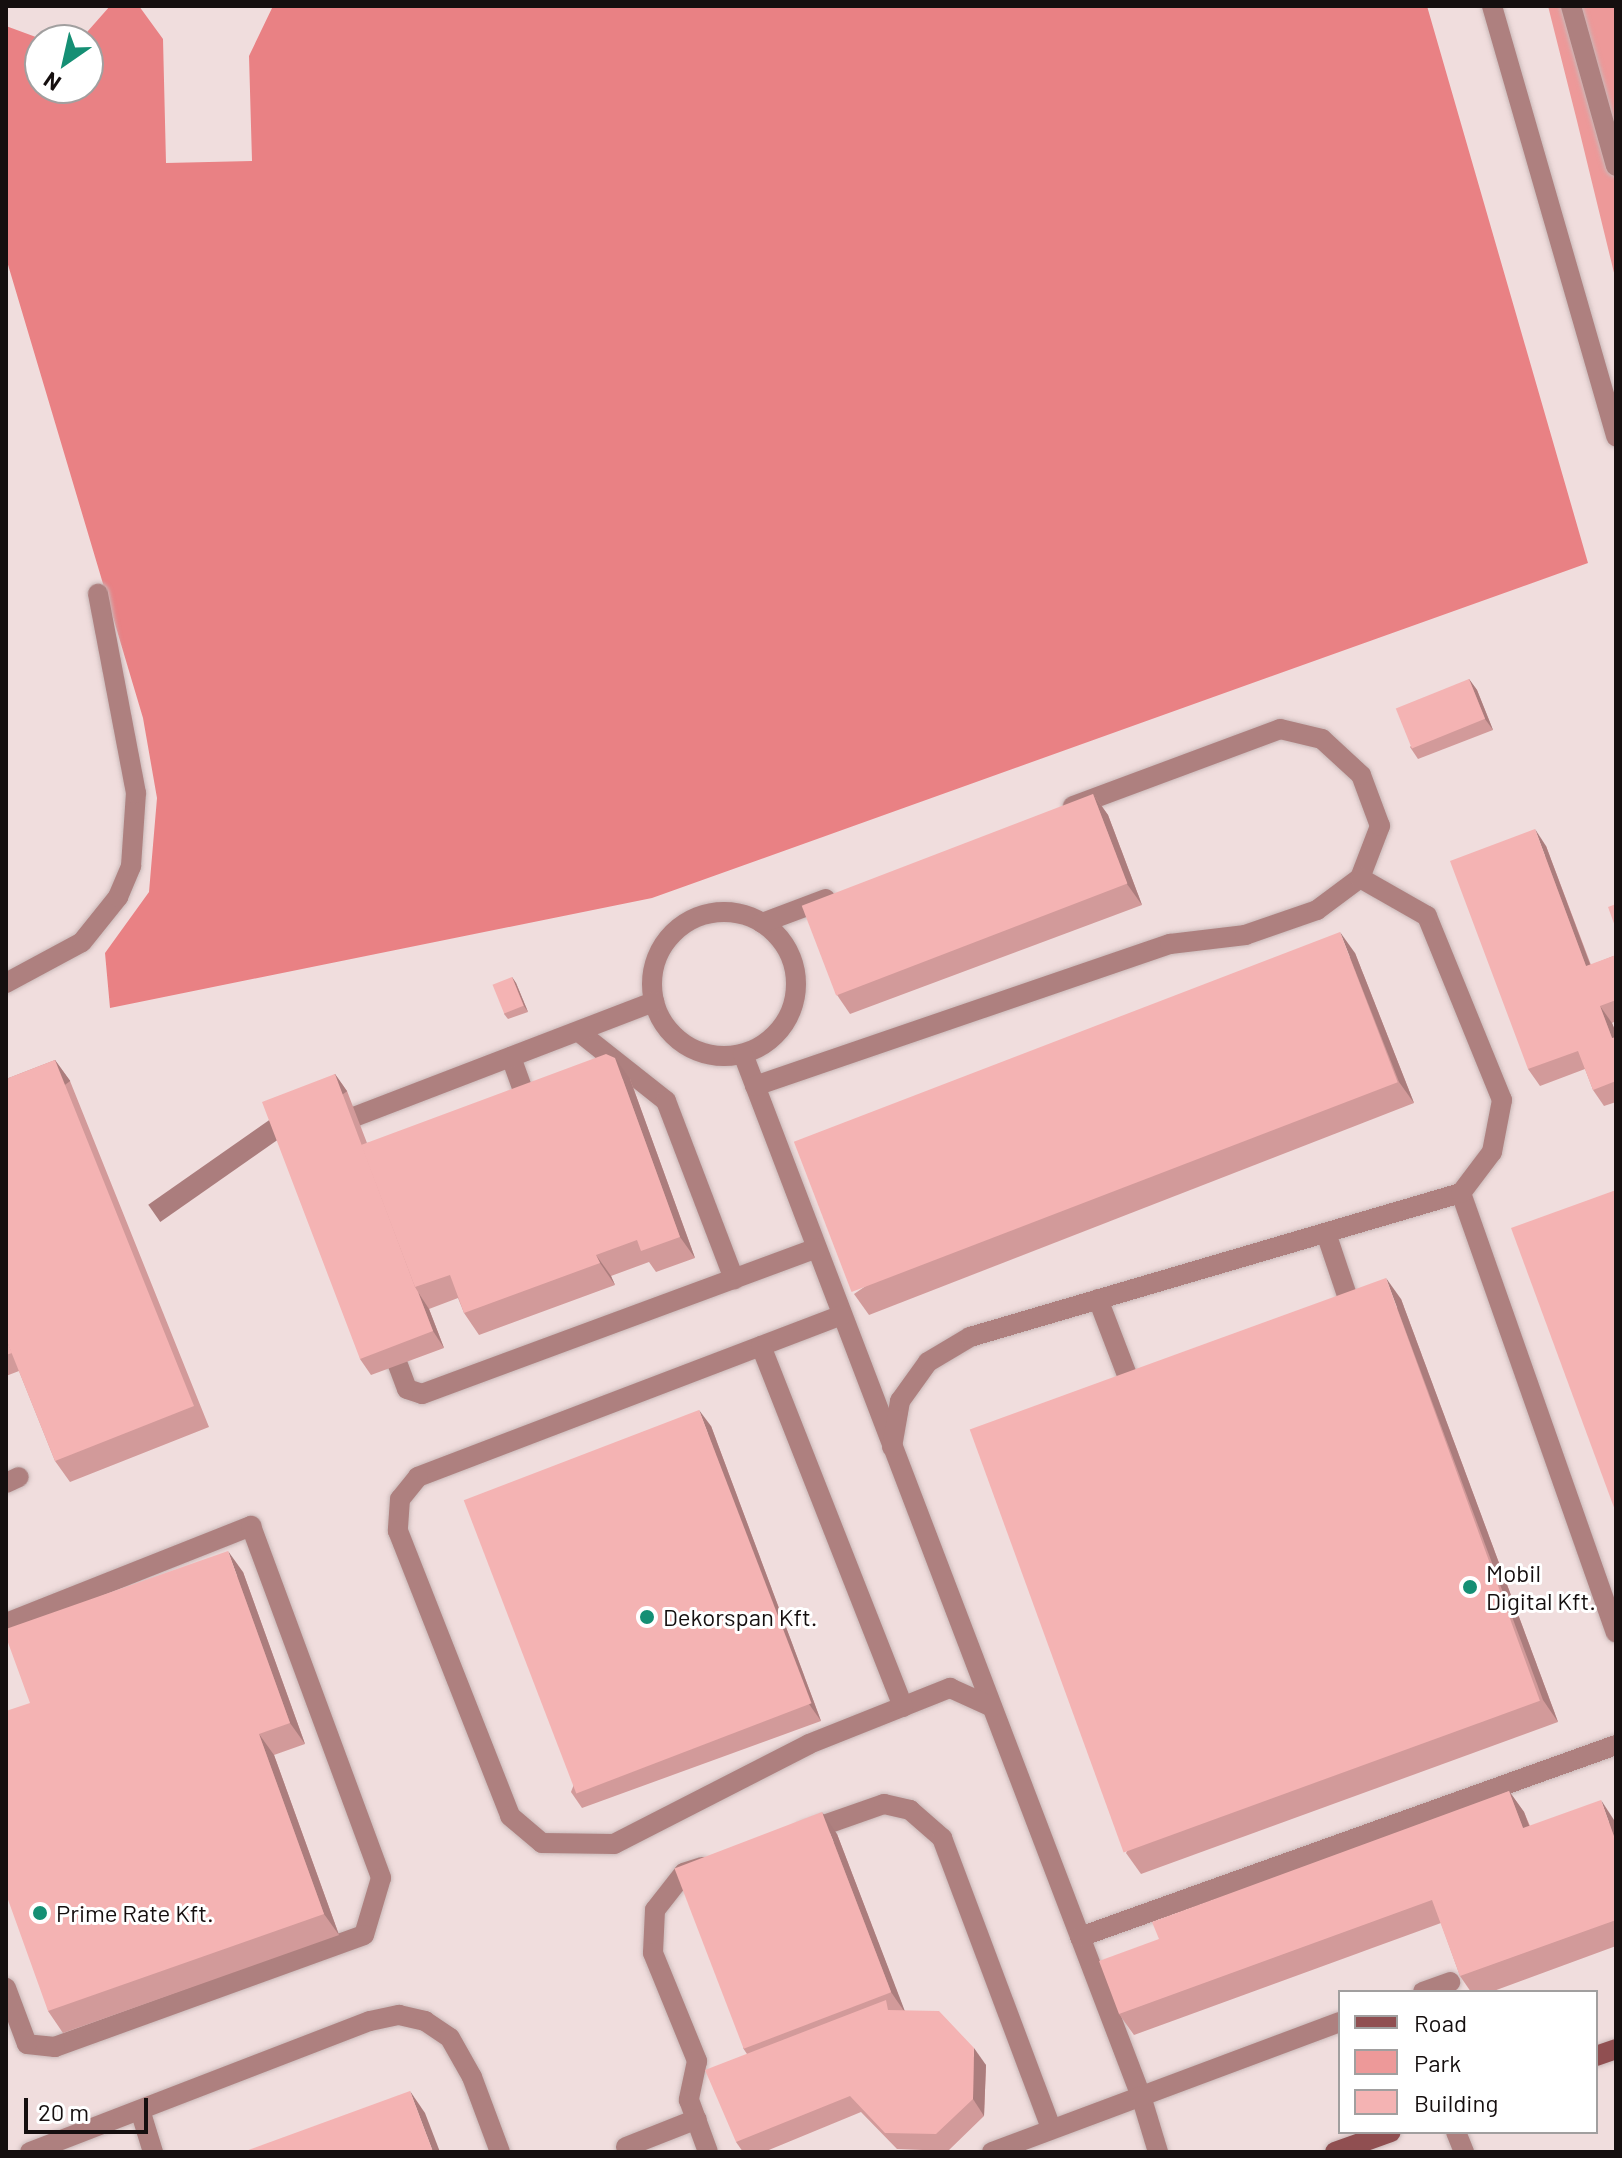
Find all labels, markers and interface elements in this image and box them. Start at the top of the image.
north arrow [24,24,104,104]
text: N [38,67,65,97]
place label: Mobil Digital Kft. [1486,1559,1596,1615]
marker: Mobil Digital Kft. [1461,1578,1479,1596]
place label: Dekorspan Kft. [663,1603,817,1631]
marker: Dekorspan Kft. [638,1608,656,1626]
place label: Prime Rate Kft. [56,1899,214,1927]
marker: Prime Rate Kft. [31,1904,49,1922]
legend [1338,1990,1598,2134]
text: Road [1414,2008,1467,2037]
text: Park [1414,2048,1461,2077]
scale bar [28,2082,152,2132]
text: Building [1414,2088,1498,2117]
text: 20 m [38,2097,89,2126]

